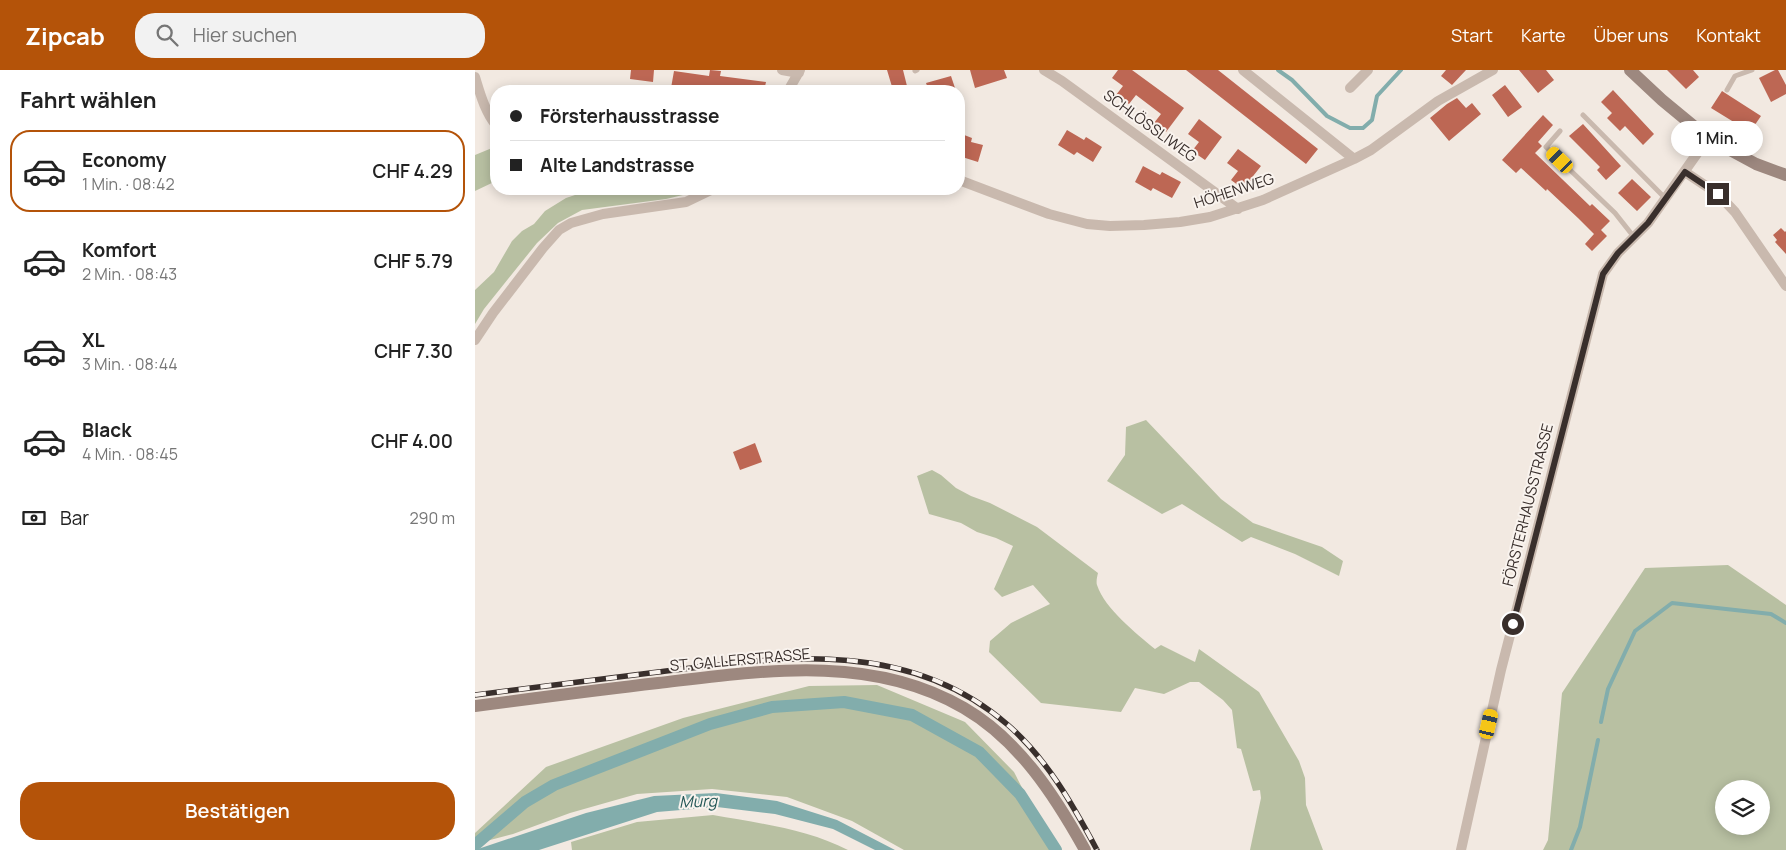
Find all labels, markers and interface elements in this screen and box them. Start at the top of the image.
search box [135,13,485,58]
text: Zipcab [25,19,105,52]
icon: search [153,21,181,49]
text: Hier suchen [193,22,297,48]
text: Start [1451,23,1493,47]
text: Karte [1521,23,1566,47]
text: Über uns [1594,23,1668,47]
text: Kontakt [1696,23,1761,47]
street label: SCHLÖSSLIWEG [1099,84,1202,167]
text: Fahrt wählen [20,85,157,115]
text: Försterhausstrasse [540,103,719,129]
callout: 1 Min. [1672,122,1764,156]
text: 1 Min. [1696,127,1738,149]
car [1544,144,1576,176]
text: Economy [82,147,166,173]
icon: car [22,149,67,194]
text: Alte Landstrasse [540,152,694,178]
text: CHF 4.29 [373,158,453,184]
street label: HÖHENWEG [1191,168,1277,213]
text: 1 Min. · 08:42 [82,173,175,195]
route end [1707,183,1729,205]
text: Komfort [82,237,157,263]
icon: car [22,239,67,284]
text: CHF 5.79 [374,248,453,274]
text: 2 Min. · 08:43 [82,263,177,285]
text: XL [82,327,105,353]
icon: car [22,329,67,374]
text: CHF 7.30 [374,338,453,364]
text: 3 Min. · 08:44 [82,353,178,375]
text: Black [82,417,131,443]
icon: car [22,419,67,464]
street label: FÖRSTERHAUSSTRASSE [1497,421,1558,589]
text: CHF 4.00 [371,428,453,454]
text: 4 Min. · 08:45 [82,443,178,465]
icon: cash [20,504,48,532]
text: Bar [60,505,89,531]
text: 290 m [409,507,455,529]
route start [1502,613,1524,635]
street label: ST. GALLERSTRASSE [669,643,811,676]
car [1478,708,1499,740]
map controls [1715,780,1770,835]
button: layers [1715,780,1770,835]
button: Bestätigen [20,782,455,840]
water label: Murg [679,789,719,813]

